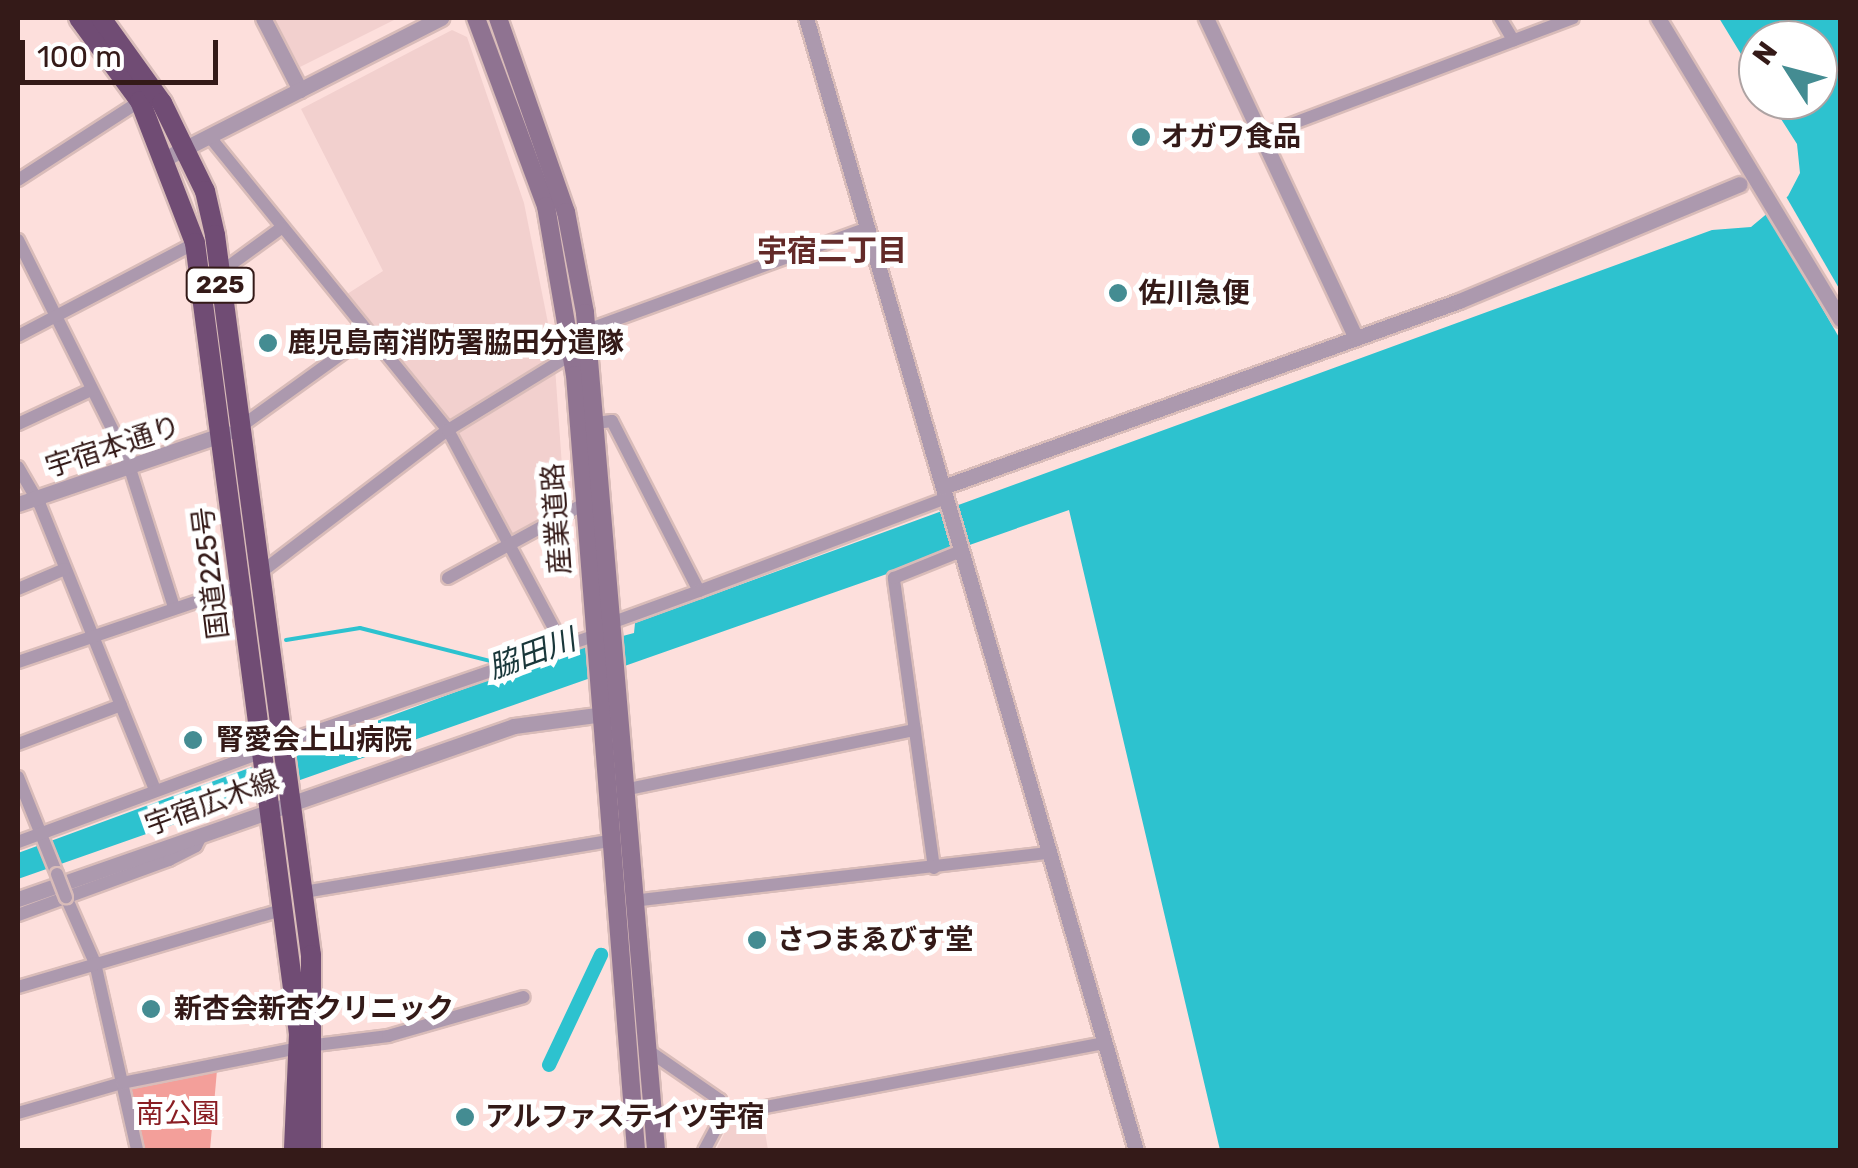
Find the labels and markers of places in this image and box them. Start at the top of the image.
place label: オガワ食品 [1161,120,1301,154]
marker: オガワ食品 [1130,126,1152,148]
place label: 佐川急便 [1138,276,1250,310]
marker: 佐川急便 [1107,282,1129,304]
place label: 鹿児島南消防署脇田分遣隊 [288,326,624,360]
marker: 鹿児島南消防署脇田分遣隊 [257,332,279,354]
place label: 腎愛会上山病院 [216,723,412,757]
marker: 腎愛会上山病院 [180,727,206,753]
place label: さつまゑびす堂 [777,923,973,957]
marker: さつまゑびす堂 [746,929,768,951]
place label: 新杏会新杏クリニック [174,992,454,1026]
marker: 新杏会新杏クリニック [138,996,164,1022]
place label: アルファステイツ宇宿 [485,1100,765,1134]
marker: アルファステイツ宇宿 [454,1106,476,1128]

